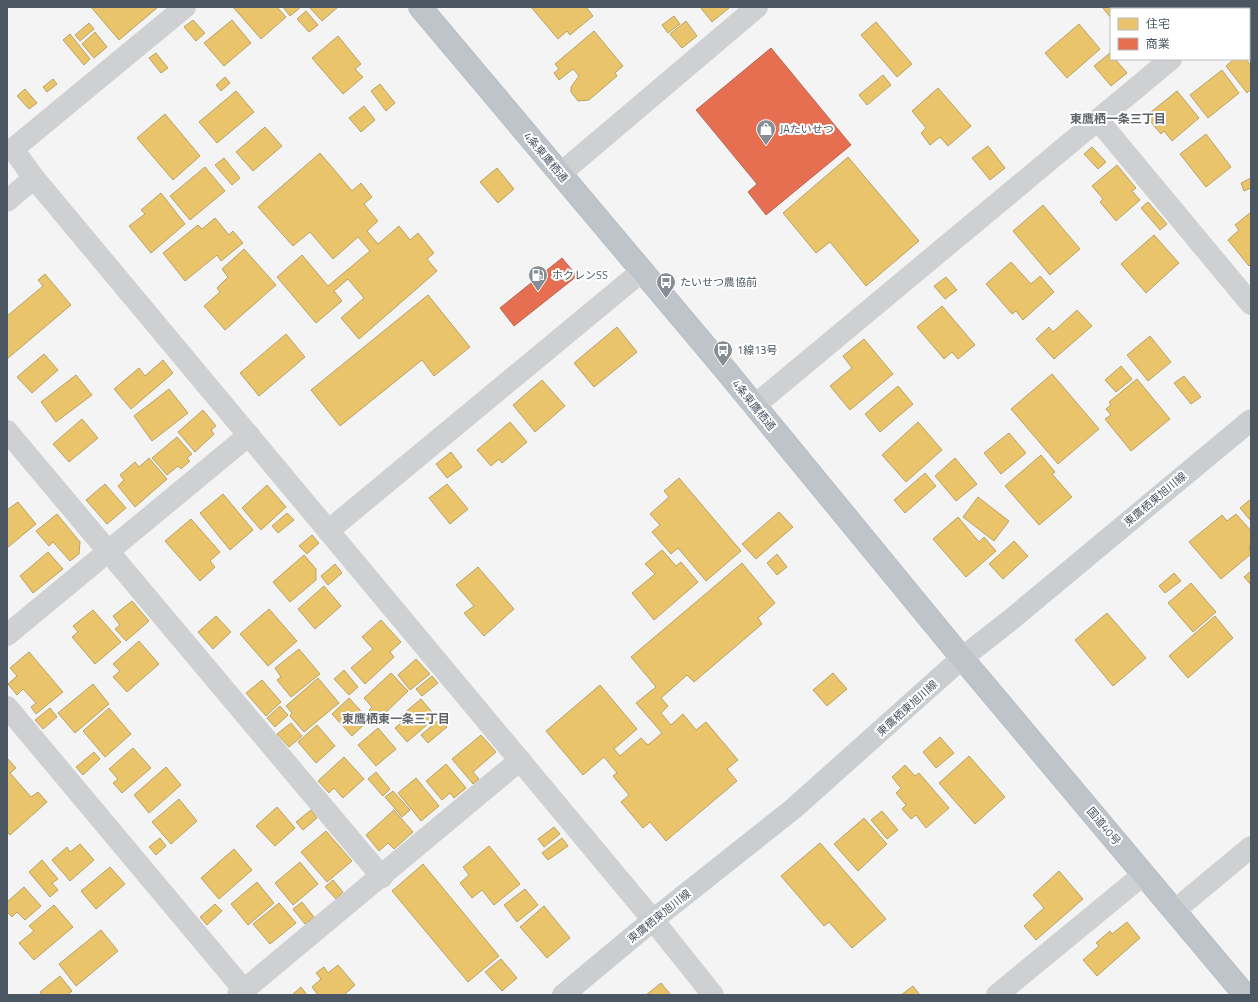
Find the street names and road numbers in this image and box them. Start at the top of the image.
street label: 4条東鷹栖通 [520,128,572,186]
street label: 4条東鷹栖通 [729,376,779,434]
street label: 東鷹栖東旭川線 [1120,468,1190,530]
street label: 東鷹栖東旭川線 [873,676,941,740]
street label: 国道40号 [1083,803,1125,849]
street label: 東鷹栖東旭川線 [624,886,694,946]

